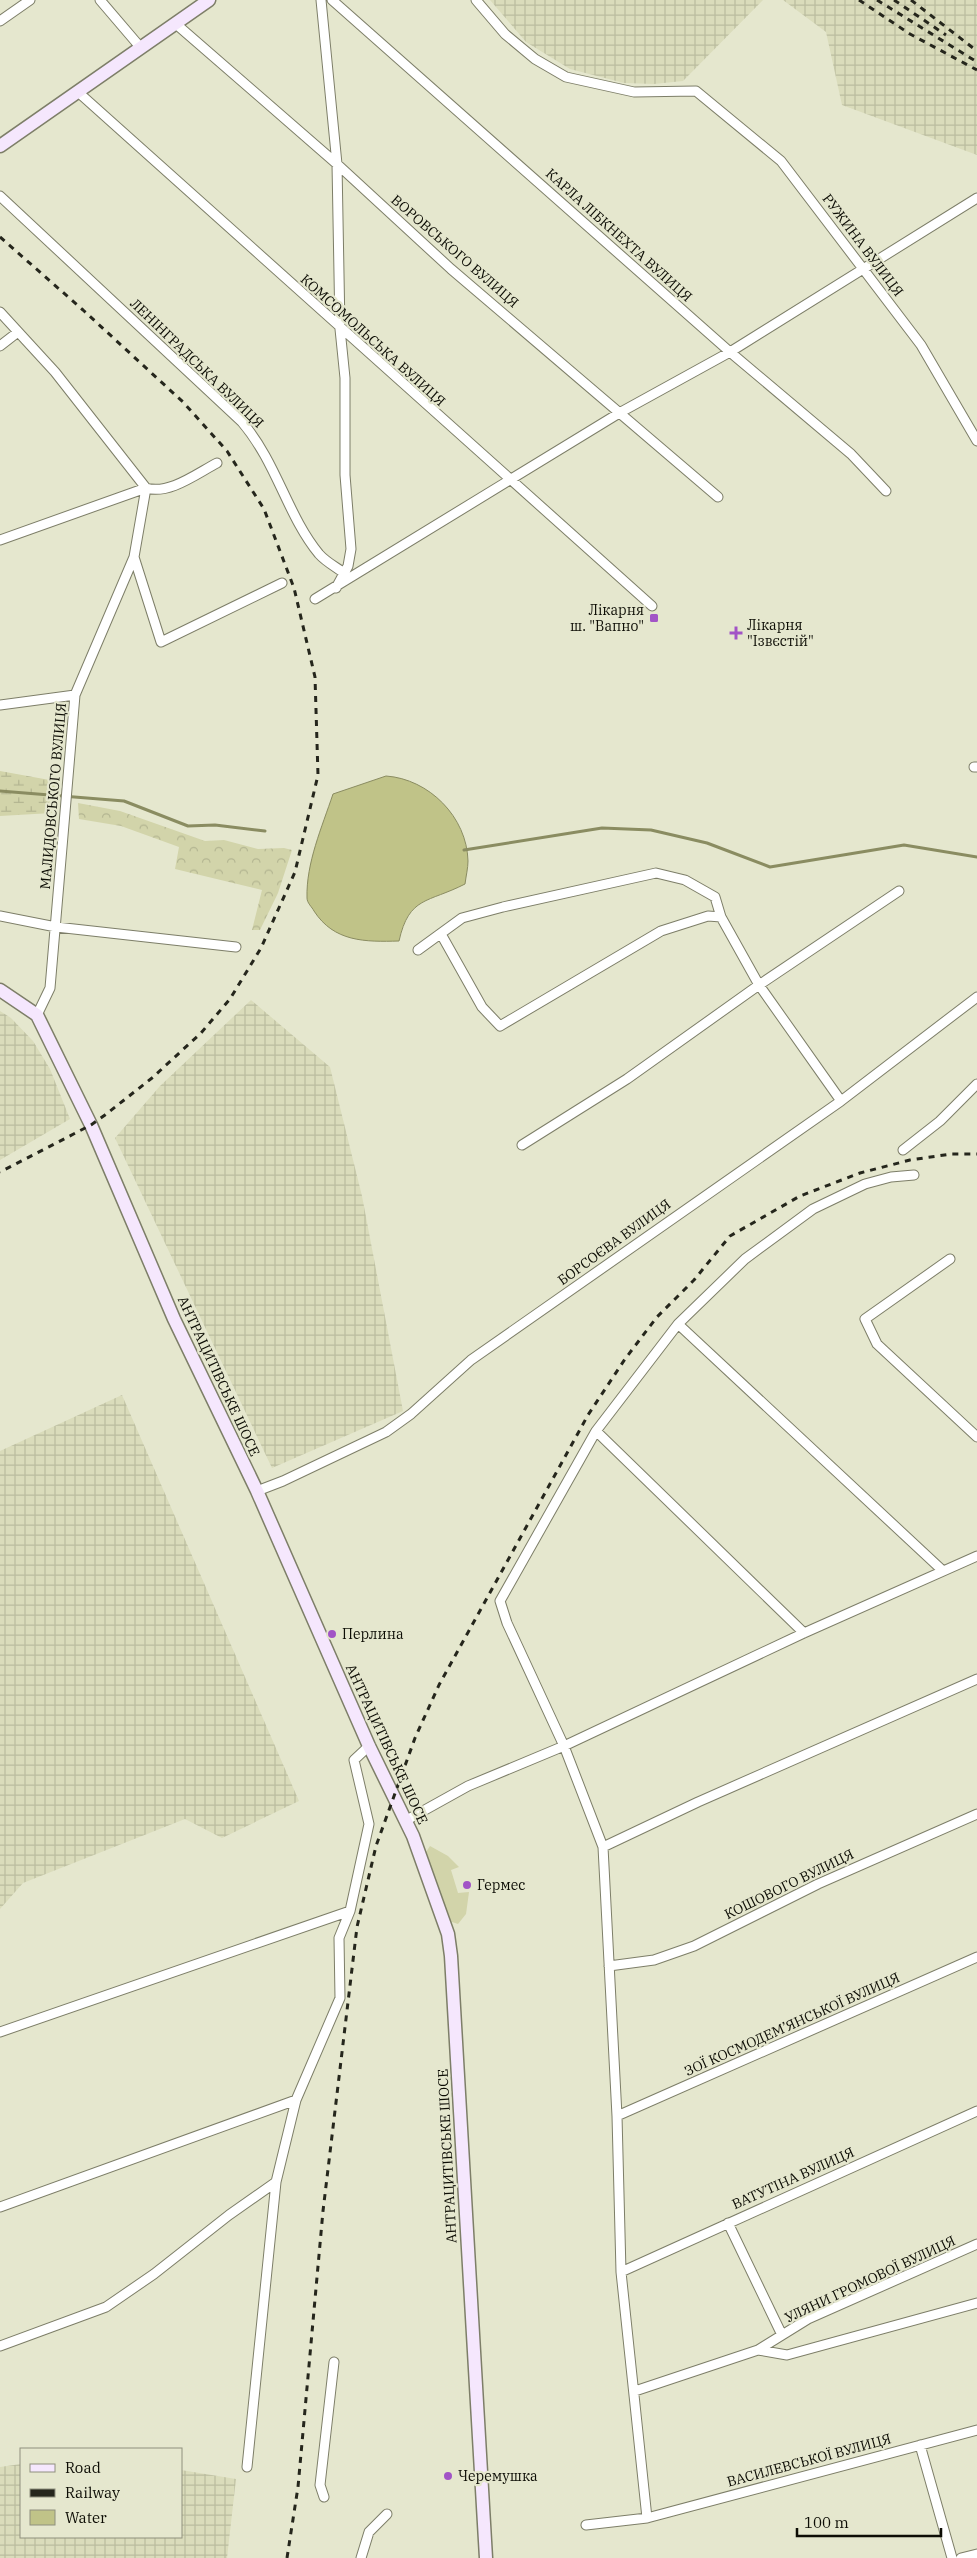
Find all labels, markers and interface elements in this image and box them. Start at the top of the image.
street label: КАРЛА ЛІБКНЕХТА ВУЛИЦЯ [542,164,696,306]
street label: РУЖИНА ВУЛИЦЯ [818,190,908,300]
street label: ВОРОВСЬКОГО ВУЛИЦЯ [387,191,523,311]
street label: КОМСОМОЛЬСЬКА ВУЛИЦЯ [297,270,449,410]
street label: ЛЕНІНГРАДСЬКА ВУЛИЦЯ [126,294,268,432]
place label: Лікарня ш. "Вапно" [570,601,644,635]
marker: Лікарня ш. "Вапно" [648,612,660,624]
place label: Лікарня "Ізвєстій" [747,616,814,650]
marker: Лікарня "Ізвєстій" [729,626,743,640]
street label: МАЛИДОВСЬКОГО ВУЛИЦЯ [36,702,70,890]
street label: БОРСОЄВА ВУЛИЦЯ [554,1195,674,1289]
street label: АНТРАЦИТІВСЬКЕ ШОСЕ [174,1293,264,1459]
place label: Перлина [342,1625,404,1643]
marker: Перлина [326,1628,338,1640]
street label: АНТРАЦИТІВСЬКЕ ШОСЕ [342,1661,432,1827]
street label: КОШОВОГО ВУЛИЦЯ [721,1845,857,1923]
place label: Гермес [477,1876,526,1894]
marker: Гермес [461,1879,473,1891]
street label: ЗОЇ КОСМОДЕМ’ЯНСЬКОЇ ВУЛИЦЯ [682,1968,902,2080]
street label: АНТРАЦИТІВСЬКЕ ШОСЕ [433,2068,461,2244]
street label: ВАТУТІНА ВУЛИЦЯ [729,2143,857,2213]
street label: УЛЯНИ ГРОМОВОЇ ВУЛИЦЯ [782,2231,958,2327]
street label: ВАСИЛЕВСЬКОЇ ВУЛИЦЯ [725,2429,893,2491]
legend [20,2448,182,2538]
text: Road [65,2458,101,2477]
place label: Черемушка [458,2467,538,2485]
marker: Черемушка [442,2470,454,2482]
text: Railway [65,2483,120,2502]
scale bar [797,2506,941,2538]
text: Water [65,2508,107,2527]
text: 100 m [804,2513,849,2532]

